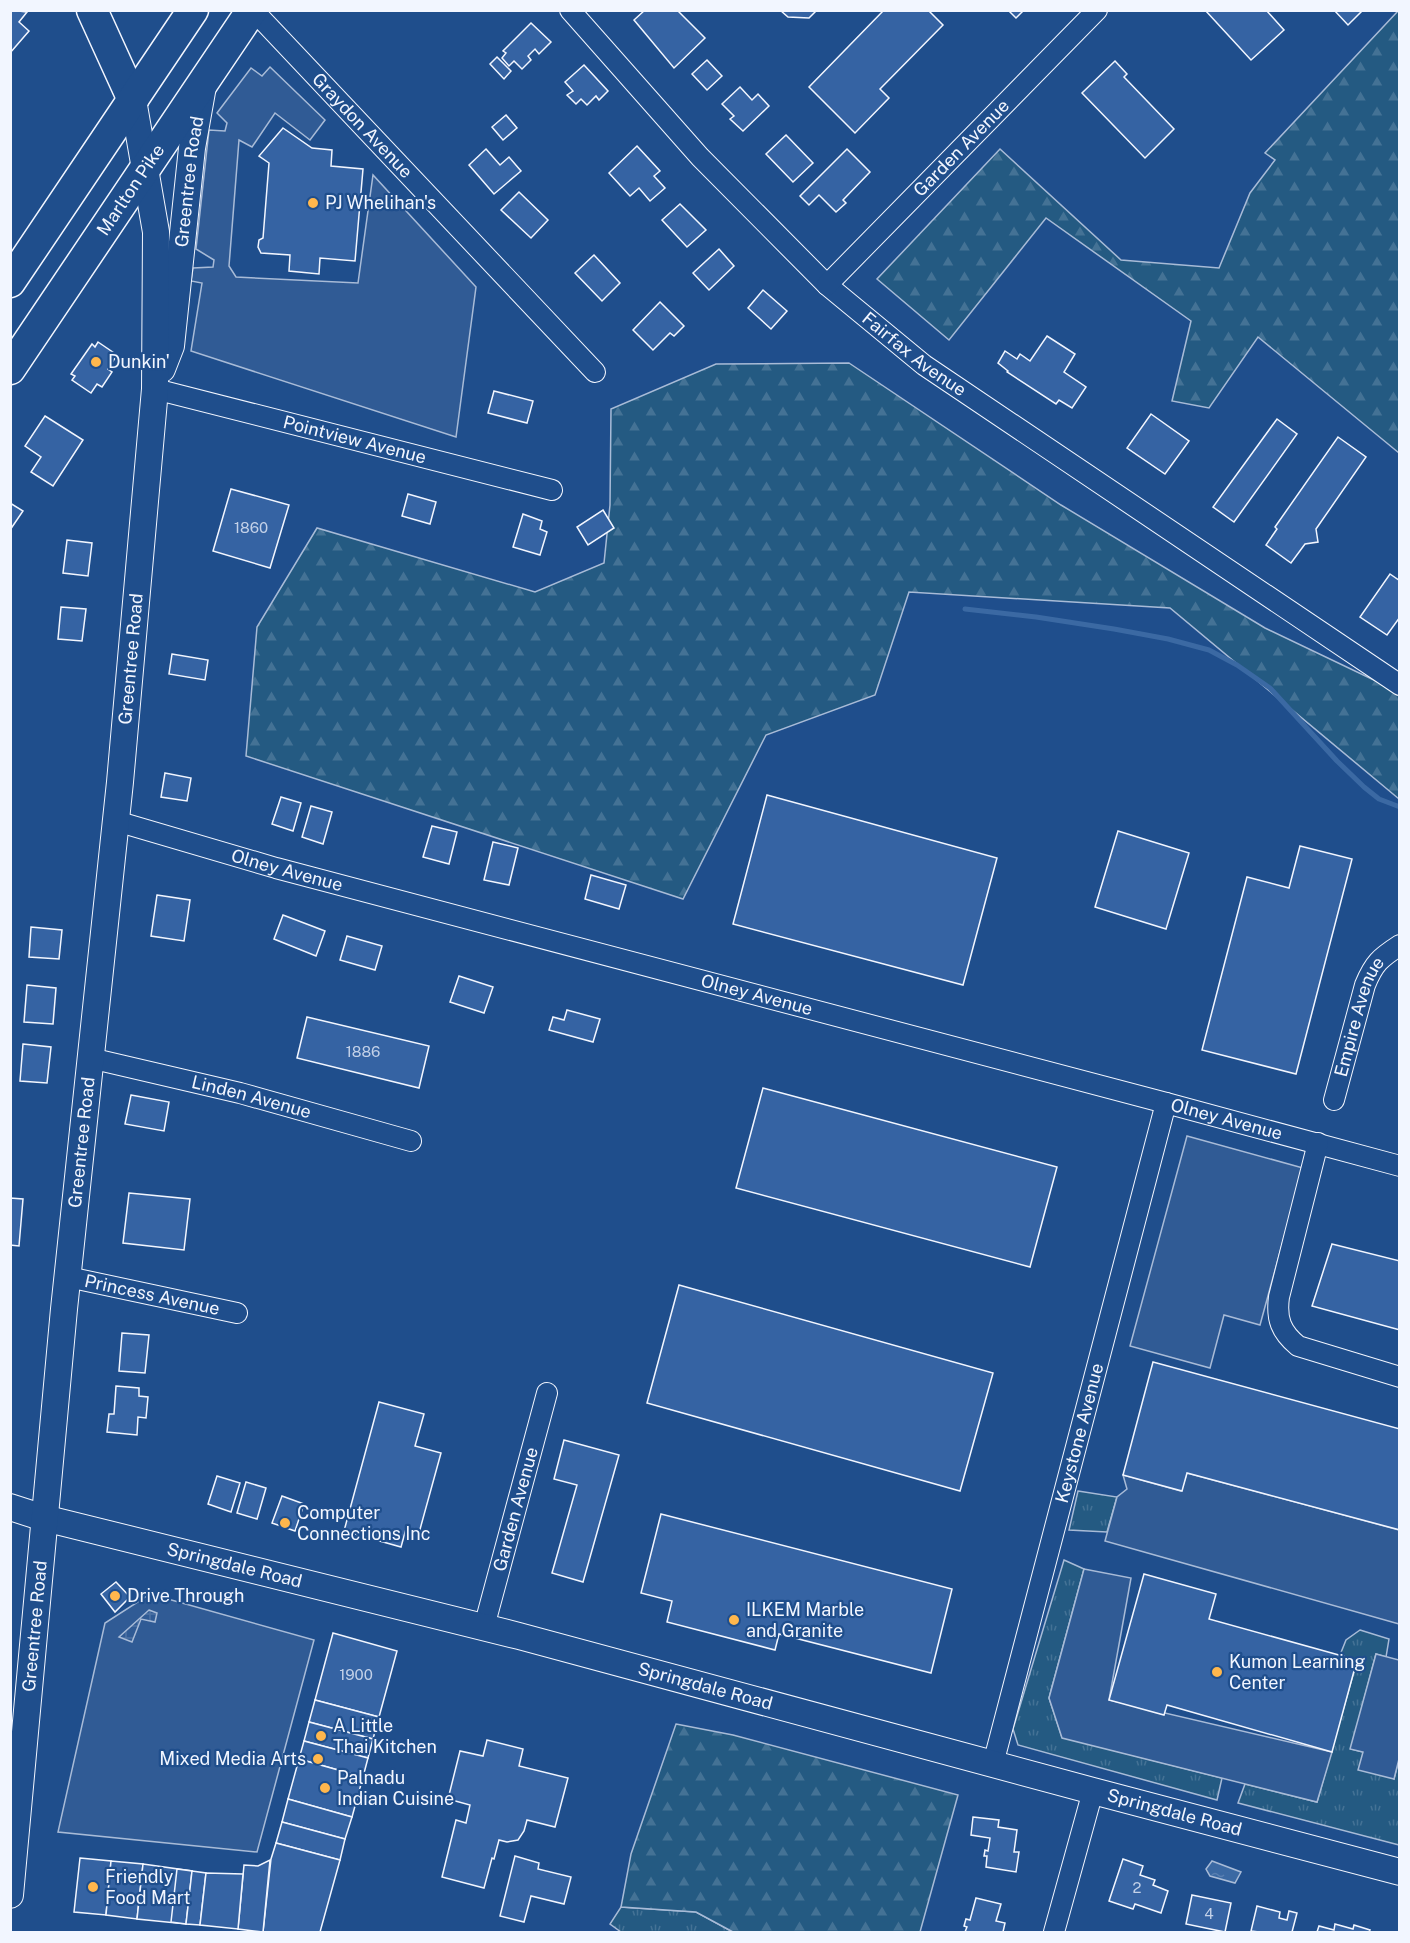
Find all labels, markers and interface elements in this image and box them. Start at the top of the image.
street label: Graydon Avenue [308,68,417,182]
street label: Garden Avenue [909,95,1013,201]
street label: Greentree Road [171,114,207,248]
street label: Marlton Pike [92,140,168,239]
place label: PJ Whelihan's [325,192,436,213]
marker: PJ Whelihan's [306,196,320,210]
street label: Fairfax Avenue [858,307,970,400]
place label: Dunkin' [108,351,170,372]
marker: Dunkin' [89,355,103,369]
street label: Pointview Avenue [281,411,429,468]
house number: 1860 [234,519,268,536]
street label: Greentree Road [114,592,147,725]
street label: Olney Avenue [229,844,345,895]
street label: Empire Avenue [1330,952,1388,1079]
street label: Olney Avenue [699,970,815,1019]
house number: 1886 [346,1043,380,1060]
street label: Linden Avenue [190,1071,314,1122]
street label: Greentree Road [64,1076,99,1209]
street label: Olney Avenue [1169,1094,1285,1144]
street label: Princess Avenue [83,1270,222,1319]
street label: Keystone Avenue [1051,1361,1107,1505]
street label: Garden Avenue [489,1445,542,1573]
place label: Computer Connections Inc [297,1502,431,1544]
marker: Computer Connections Inc [278,1516,292,1530]
street label: Springdale Road [165,1538,304,1592]
street label: Greentree Road [18,1560,51,1693]
place label: Drive Through [127,1585,244,1606]
marker: Drive Through [108,1589,122,1603]
place label: ILKEM Marble and Granite [746,1599,864,1641]
marker: ILKEM Marble and Granite [727,1613,741,1627]
place label: Kumon Learning Center [1229,1651,1365,1693]
street label: Springdale Road [636,1658,775,1714]
marker: Kumon Learning Center [1210,1665,1224,1679]
house number: 1900 [339,1666,373,1683]
place label: A Little Thai Kitchen [333,1715,437,1757]
marker: A Little Thai Kitchen [314,1729,328,1743]
place label: Mixed Media Arts [159,1748,306,1769]
marker: Mixed Media Arts [311,1752,325,1766]
place label: Palnadu Indian Cuisine [337,1767,454,1809]
marker: Palnadu Indian Cuisine [318,1781,332,1795]
street label: Springdale Road [1105,1784,1244,1840]
place label: Friendly Food Mart [105,1866,191,1908]
house number: 2 [1133,1879,1142,1896]
marker: Friendly Food Mart [86,1880,100,1894]
house number: 4 [1204,1905,1214,1922]

